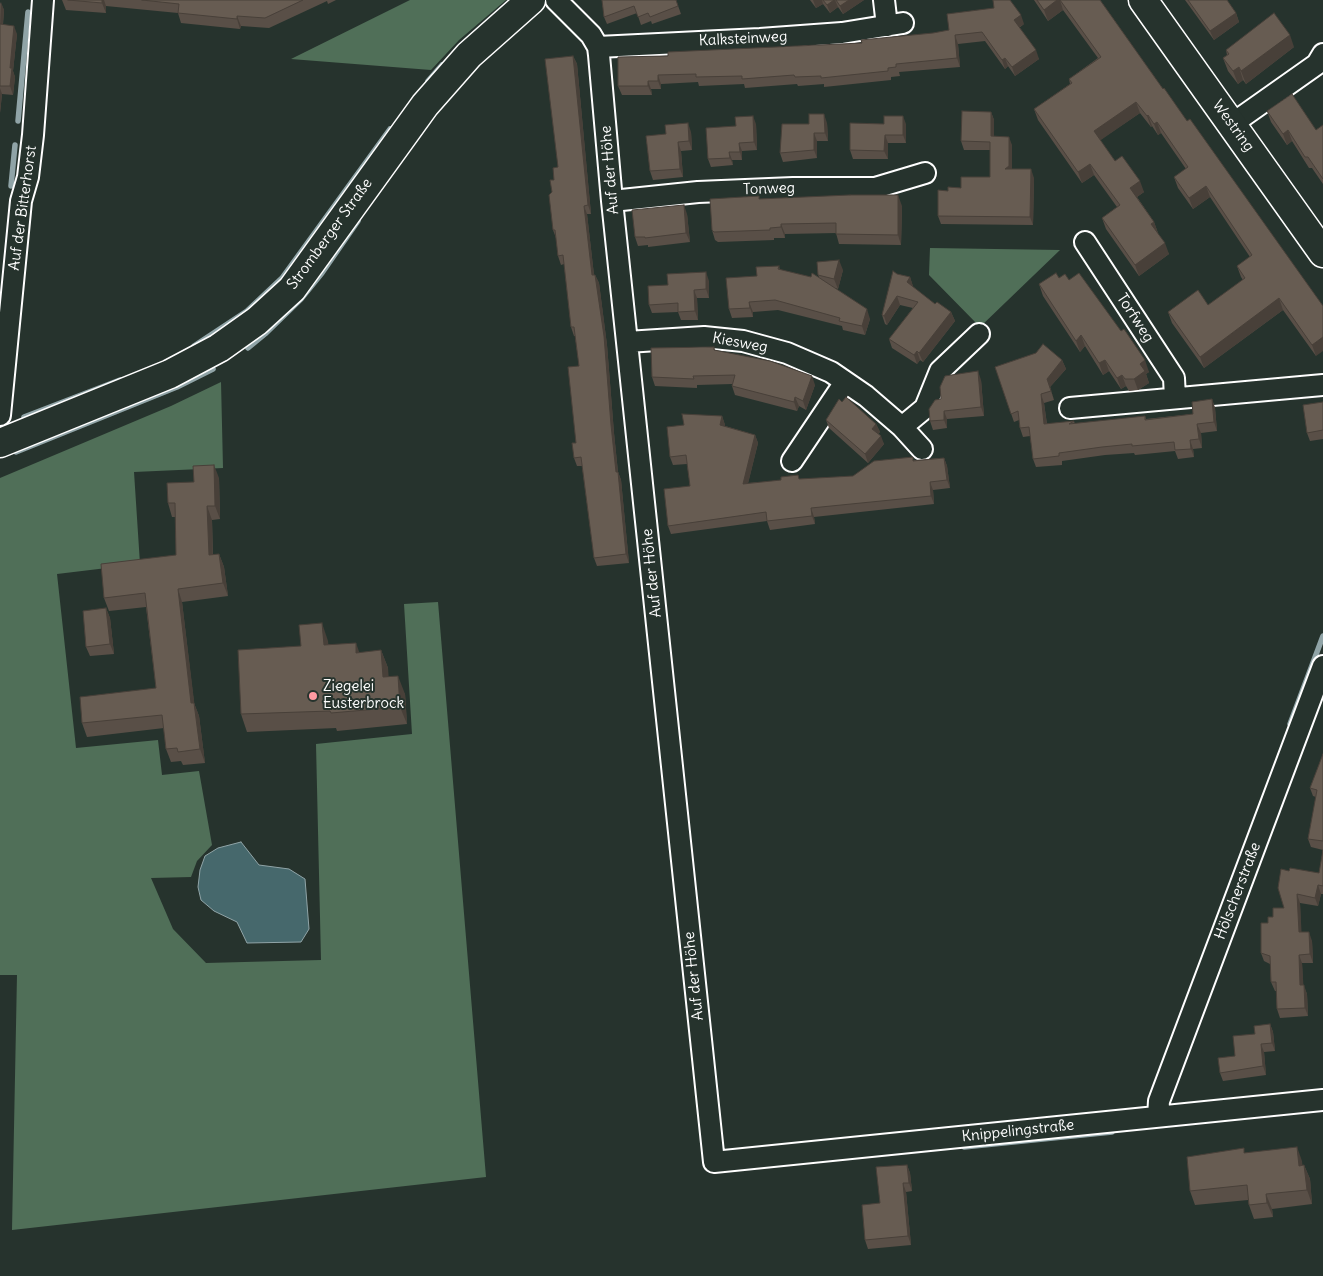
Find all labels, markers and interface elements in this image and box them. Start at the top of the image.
street label: Kalksteinweg [698,28,788,50]
street label: Westring [1208,97,1258,155]
street label: Auf der Höhe [597,125,623,215]
street label: Auf der Bitterhorst [5,144,41,272]
street label: Stromberger Straße [284,175,376,293]
street label: Tonweg [743,179,795,199]
street label: Torfweg [1113,290,1157,346]
street label: Kiesweg [711,329,769,357]
street label: Auf der Höhe [638,528,666,618]
place label: Ziegelei Eusterbrock [323,678,404,713]
marker: Ziegelei Eusterbrock [307,690,319,702]
street label: Hölscherstraße [1211,840,1265,942]
street label: Auf der Höhe [680,931,708,1021]
street label: Knippelingstraße [961,1116,1075,1146]

